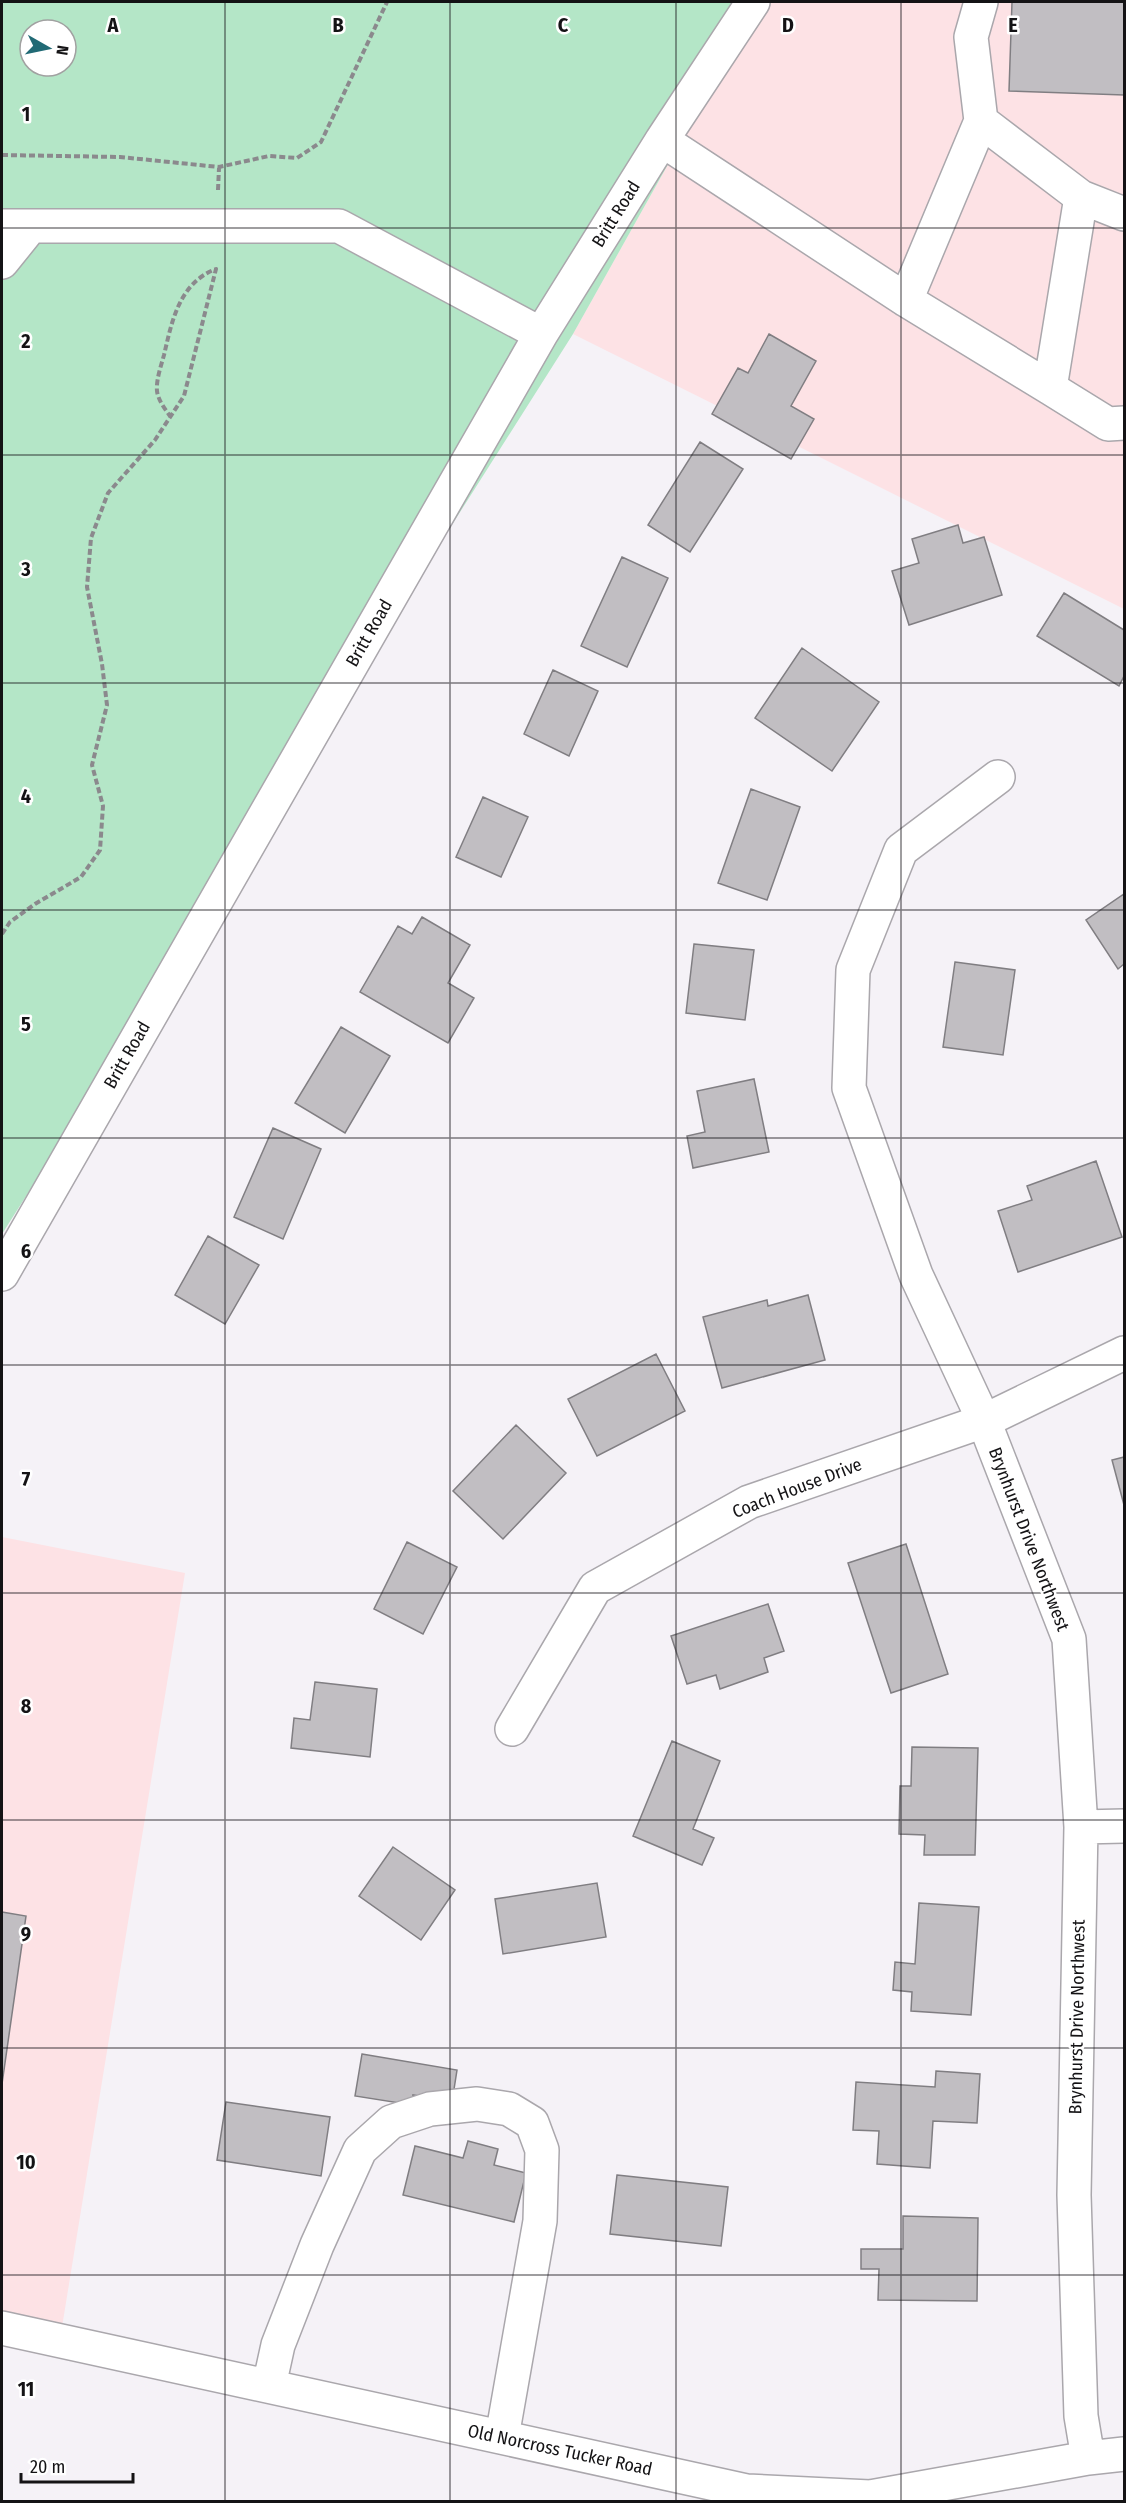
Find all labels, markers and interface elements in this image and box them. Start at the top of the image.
text: A [107,13,120,37]
text: B [332,13,344,37]
text: C [558,13,569,37]
text: D [782,13,794,37]
text: E [1008,13,1018,37]
north arrow [18,18,78,78]
text: N [52,44,72,56]
text: 1 [22,102,30,126]
street label: Britt Road [587,177,645,251]
text: 2 [20,329,31,353]
text: 3 [20,557,31,581]
street label: Britt Road [341,595,397,671]
text: 4 [21,784,31,808]
text: 5 [21,1012,31,1036]
street label: Britt Road [99,1017,155,1093]
text: 6 [21,1239,31,1263]
street label: Brynhurst Drive Northwest [984,1444,1074,1634]
street label: Coach House Drive [729,1453,865,1523]
text: 7 [22,1467,31,1491]
text: 8 [21,1694,32,1718]
street label: Brynhurst Drive Northwest [1064,1919,1090,2115]
text: 9 [21,1922,31,1946]
text: 10 [16,2150,36,2174]
text: 11 [18,2377,34,2401]
street label: Old Norcross Tucker Road [466,2420,654,2480]
scale bar [21,2446,134,2484]
text: 20 m [30,2456,65,2478]

